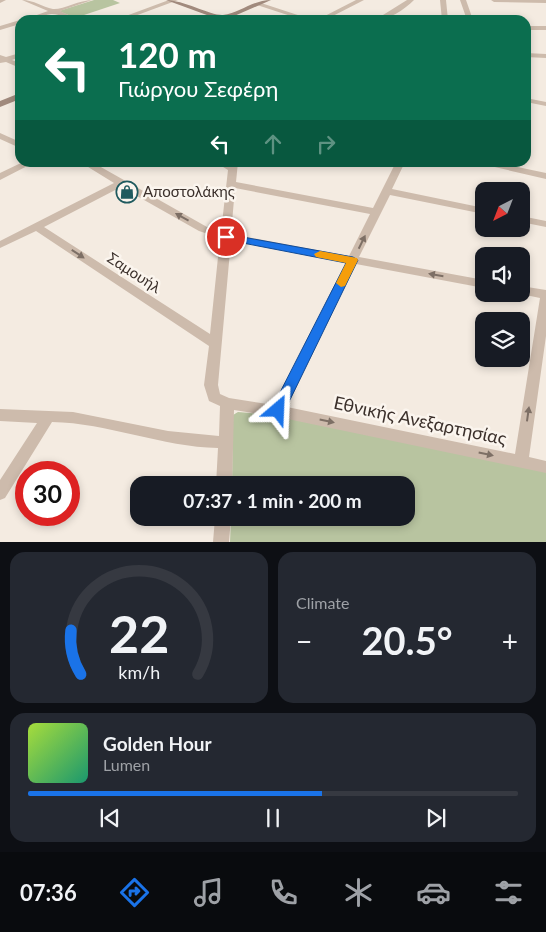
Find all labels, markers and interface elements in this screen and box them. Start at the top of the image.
text: 120 m [118,33,217,75]
icon: left [35,35,100,100]
text: Γιώργου Σεφέρη [118,75,278,102]
icon: left [206,130,234,158]
icon: ahead [259,130,287,158]
icon: right [312,130,340,158]
shop icon: Αποστολάκης [115,180,139,204]
place label: Αποστολάκης [143,182,235,200]
north arrow [475,182,530,238]
map controls [475,182,530,367]
one-way arrow [174,213,189,221]
pin [205,216,247,258]
icon: arrive [212,223,240,251]
one-way arrow [358,234,366,249]
button: sound [475,247,530,302]
street label: Σαμουήλ [104,248,165,297]
one-way arrow [71,249,85,259]
one-way arrow [427,271,443,279]
button: layers [475,312,530,367]
position arrow [251,383,303,435]
street label: Εθνικής Ανεξαρτησίας [332,391,509,449]
one-way arrow [525,405,533,421]
one-way arrow [319,417,334,425]
one-way arrow [478,451,494,459]
speed limit sign: 30 [15,461,80,526]
text: 07:37 · 1 min · 200 m [183,489,362,512]
text: Climate [296,593,349,612]
text: 22 [109,602,169,664]
text: 20.5° [362,617,452,663]
text: − [296,624,312,658]
text: + [502,624,518,658]
text: km/h [118,661,160,683]
text: Golden Hour [103,732,212,755]
text: Lumen [103,755,150,774]
icon: previous [96,804,124,832]
icon: pause [259,804,287,832]
icon: next [422,804,450,832]
icon: directions [117,875,152,910]
icon: music [191,875,226,910]
icon: phone [266,875,301,910]
icon: climate [341,875,376,910]
icon: car [416,875,451,910]
icon: filters [491,875,526,910]
text: 07:36 [20,879,77,906]

